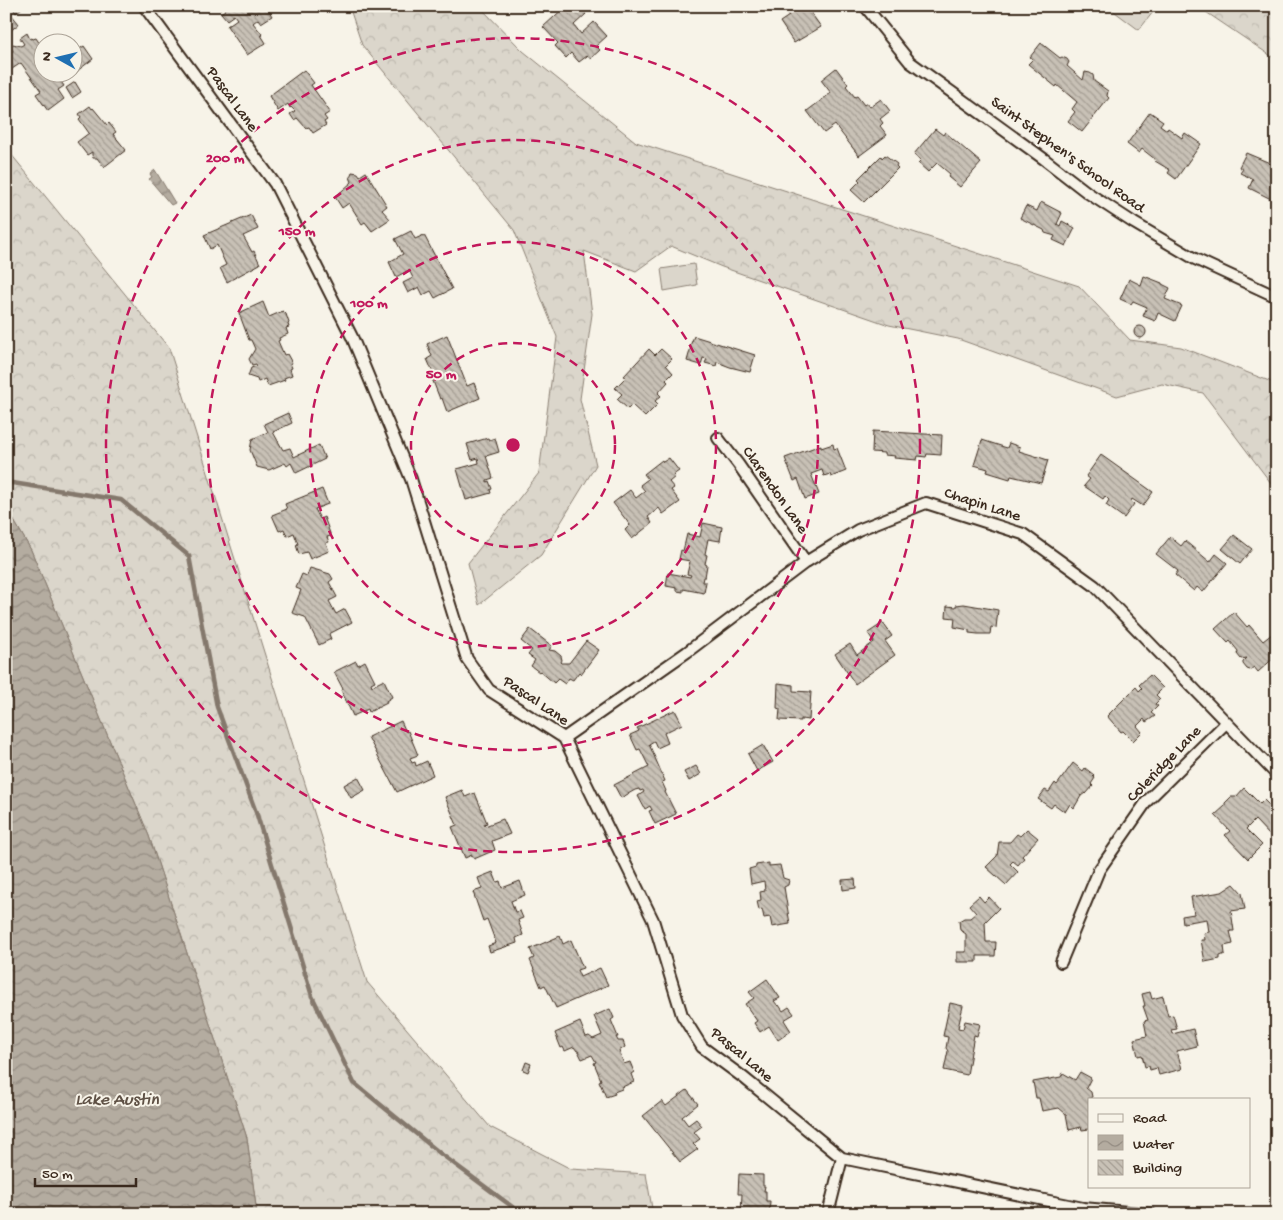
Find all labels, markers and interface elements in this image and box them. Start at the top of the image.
north arrow [32,32,82,82]
text: N [39,51,57,62]
street label: Pascal Lane [200,63,261,137]
street label: Saint Stephen's School Road [986,94,1149,219]
text: 200 m [206,150,245,168]
text: 150 m [278,223,316,241]
text: 100 m [349,295,388,313]
text: 50 m [426,366,457,384]
centre of rings [504,436,522,454]
street label: Clarendon Lane [737,444,812,539]
street label: Chapin Lane [941,485,1023,528]
street label: Pascal Lane [497,672,572,731]
street label: Coleridge Lane [1124,722,1207,807]
street label: Pascal Lane [705,1024,777,1088]
water label: Lake Austin [75,1090,159,1111]
legend [1088,1098,1250,1188]
text: Road [1133,1110,1167,1128]
text: Water [1133,1136,1175,1154]
scale bar [35,1155,136,1187]
text: Building [1132,1160,1182,1178]
text: 50 m [42,1166,73,1184]

